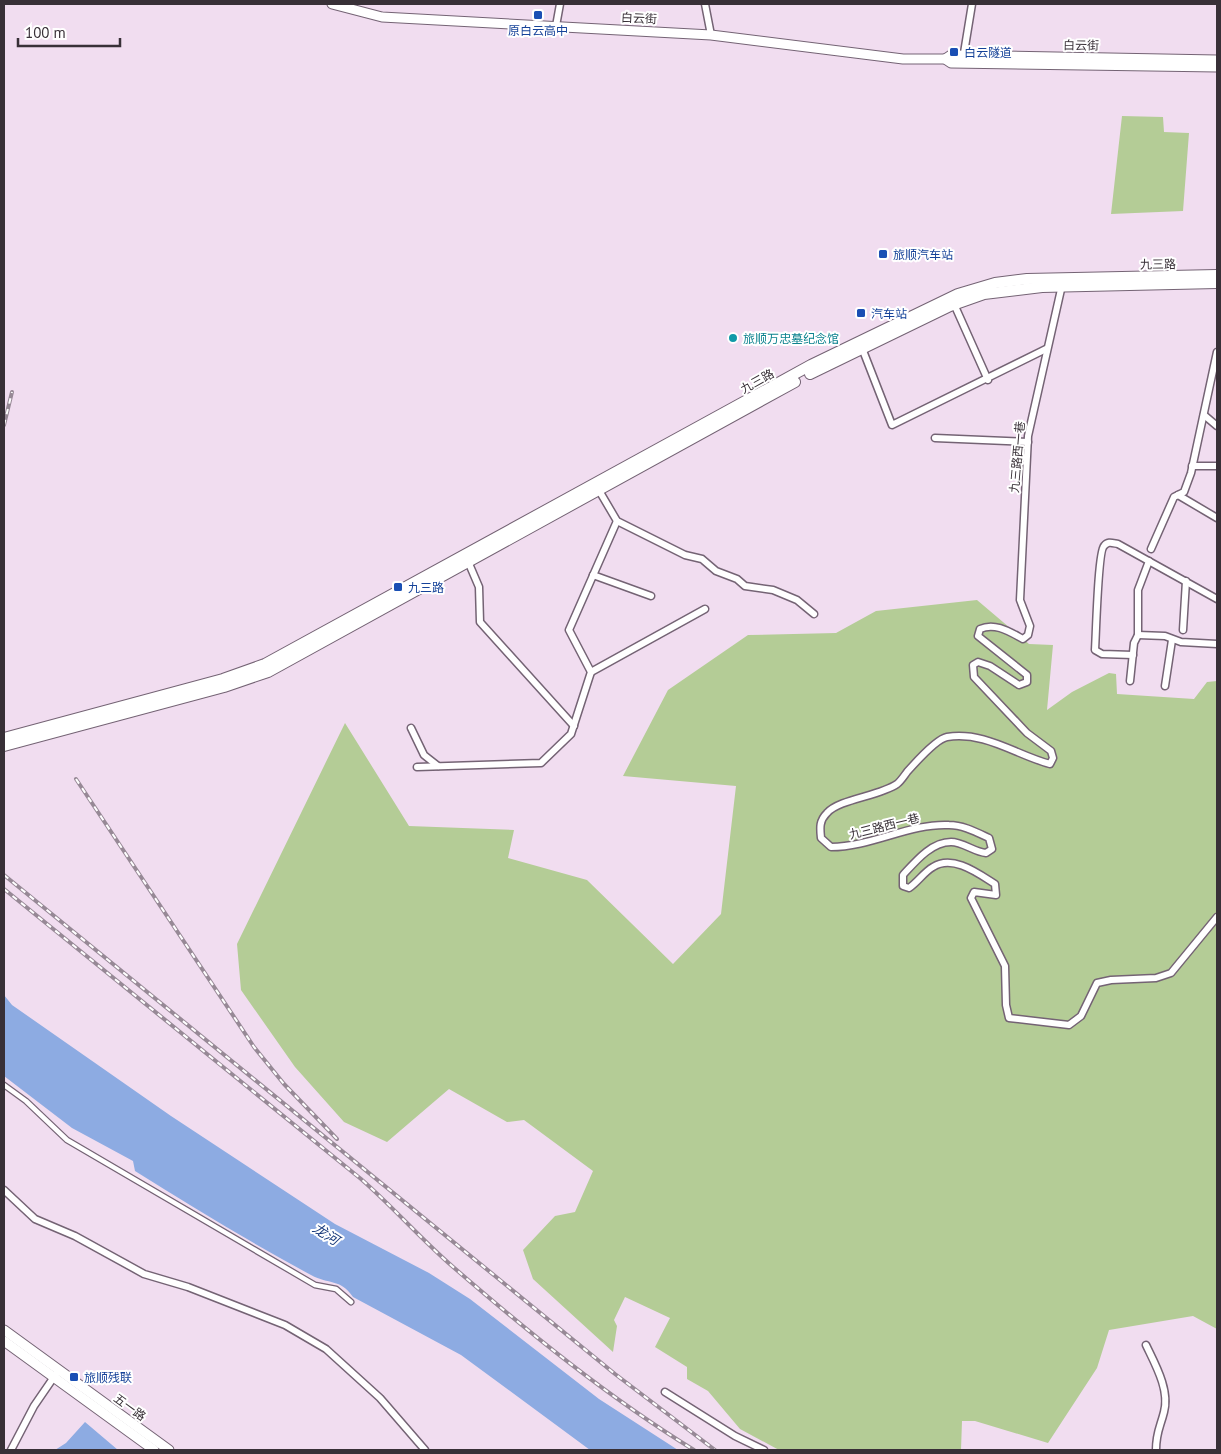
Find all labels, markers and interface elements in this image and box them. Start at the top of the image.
marker: 原白云高中 [532,9,544,21]
street label: 白云街 [621,10,657,26]
scale bar [18,15,120,47]
text: 100 m [25,23,66,42]
place label: 原白云高中 [508,23,568,38]
street label: 白云街 [1063,37,1099,53]
place label: 白云隧道 [964,45,1012,60]
marker: 白云隧道 [948,46,960,58]
place label: 旅顺汽车站 [893,247,953,262]
marker: 旅顺汽车站 [877,248,889,260]
street label: 九三路 [1140,256,1176,272]
place label: 汽车站 [871,306,907,321]
marker: 汽车站 [855,307,867,319]
place label: 旅顺万忠墓纪念馆 [743,331,839,346]
marker: 旅顺万忠墓纪念馆 [727,332,739,344]
street label: 九三路 [738,366,776,396]
street label: 九三路西一巷 [1006,420,1028,494]
place label: 九三路 [408,580,444,595]
marker: 九三路 [392,581,404,593]
street label: 九三路西一巷 [847,810,921,842]
water label: 龙河 [309,1219,345,1251]
place label: 旅顺残联 [84,1370,132,1385]
marker: 旅顺残联 [68,1371,80,1383]
street label: 五一路 [111,1390,149,1424]

